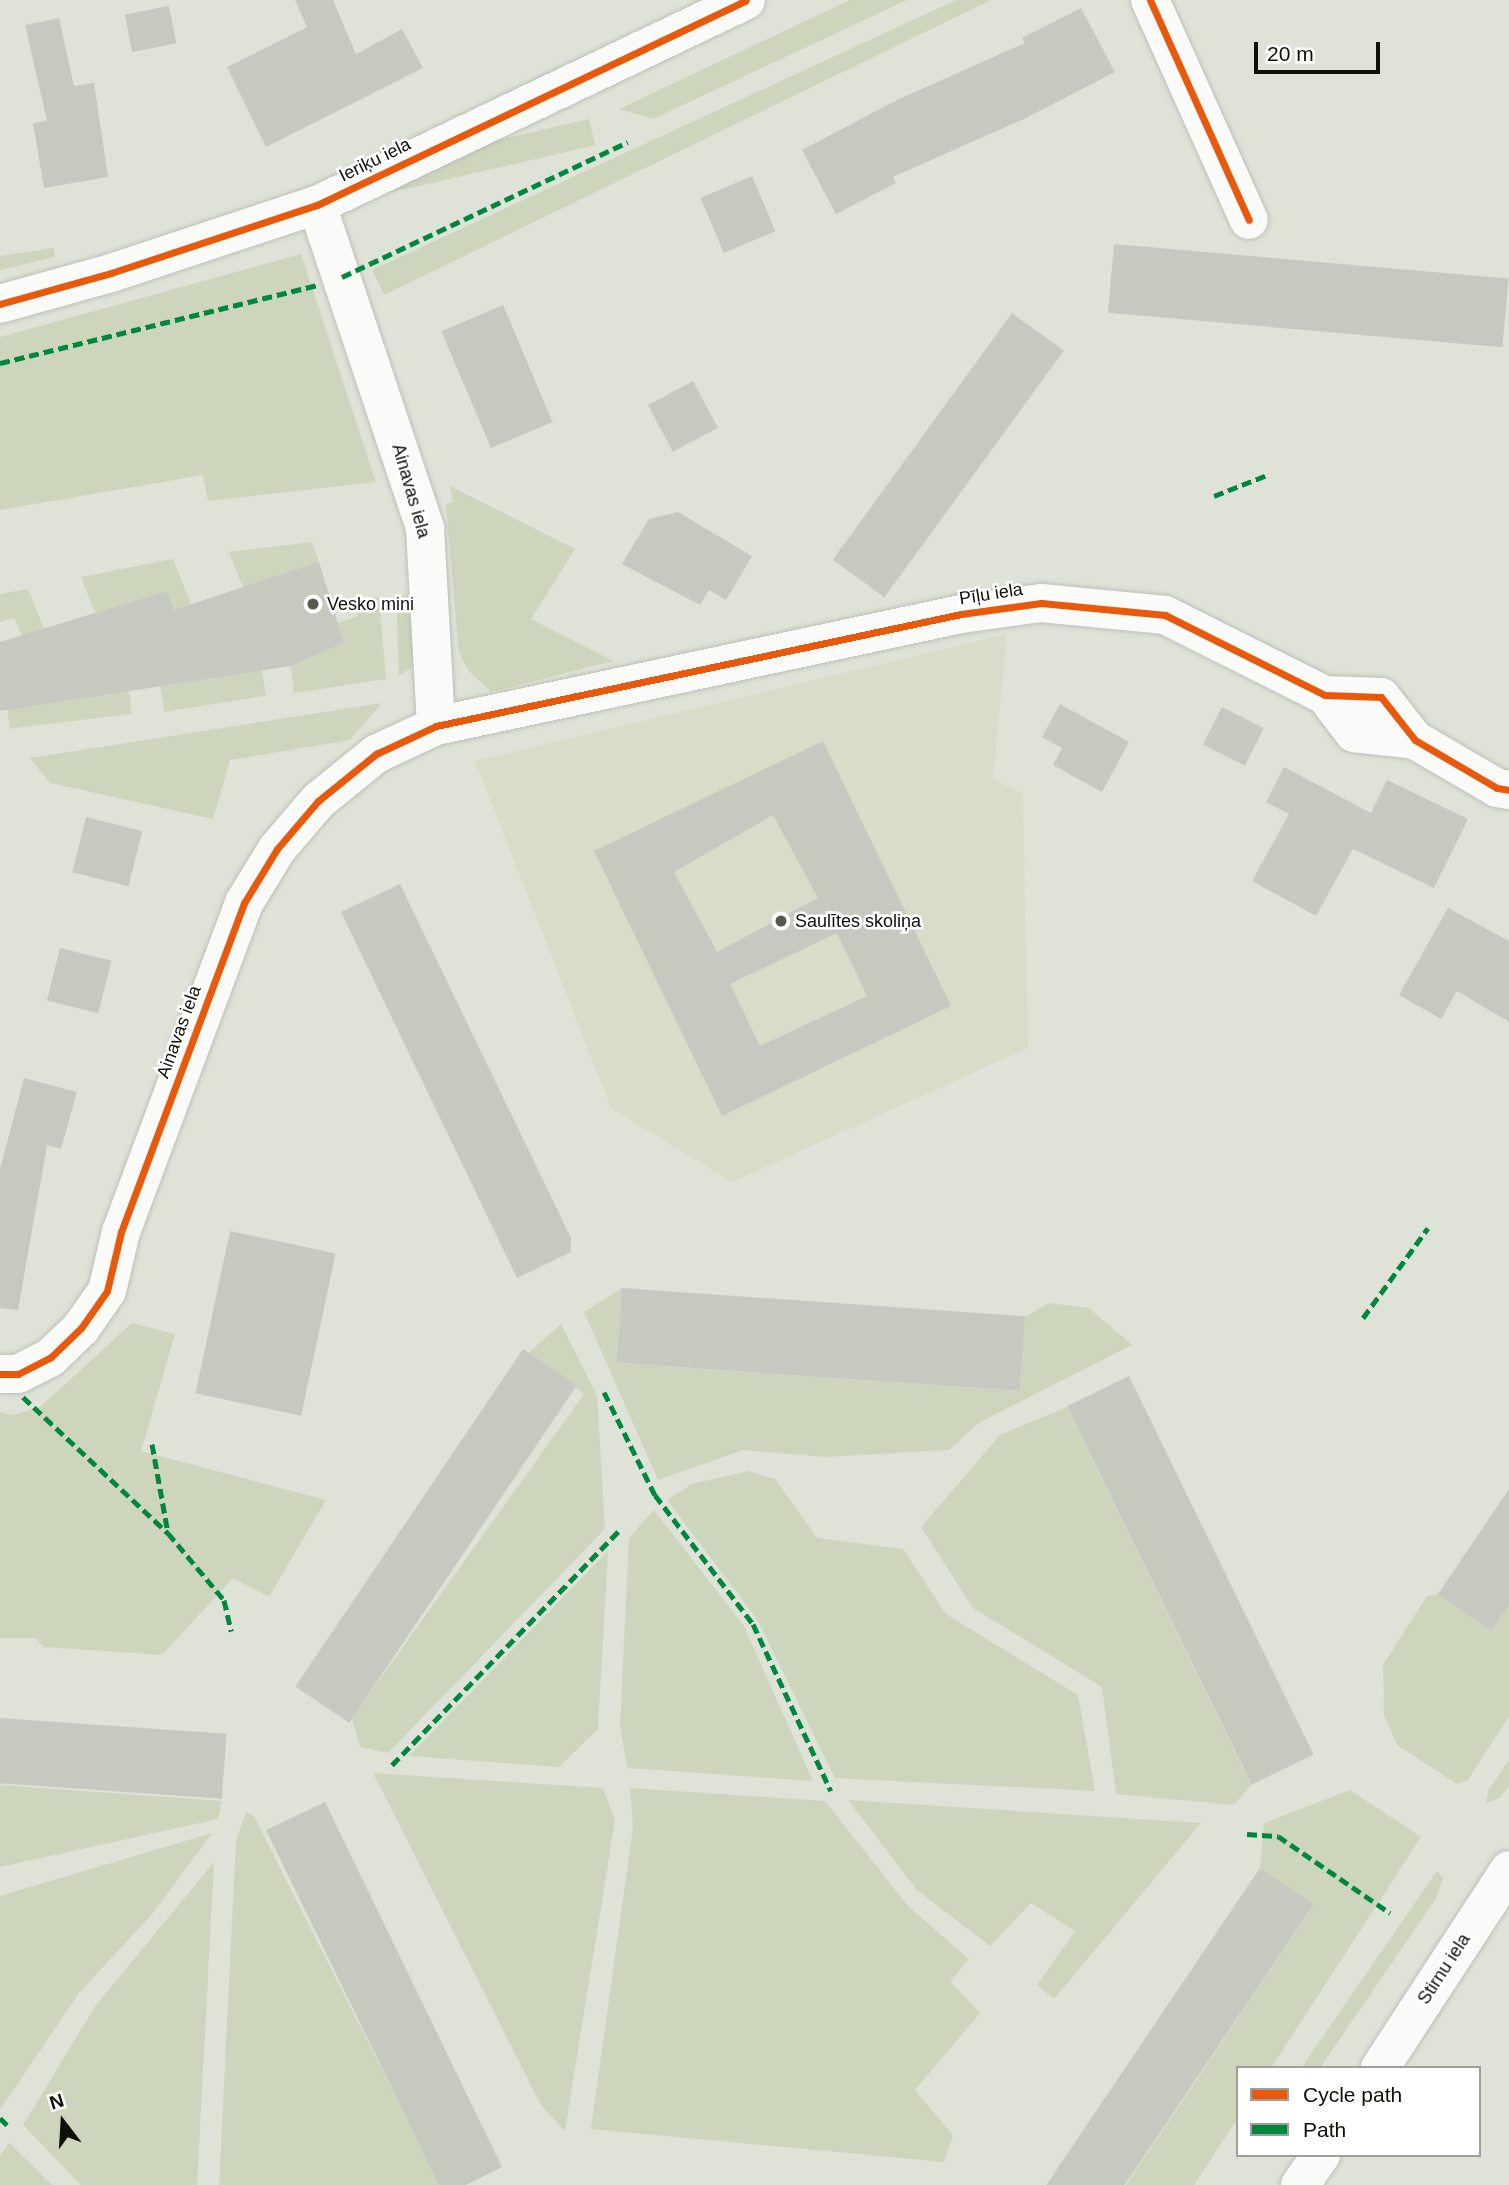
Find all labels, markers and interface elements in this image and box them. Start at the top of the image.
scale bar [1257,28,1383,72]
text: 20 m [1267,42,1314,65]
street label: Ieriķu iela [336,133,414,187]
street label: Ainavas iela [387,441,435,541]
street label: Pīļu iela [958,578,1024,610]
place label: Vesko mini [327,593,414,615]
marker: Vesko mini [305,596,321,612]
place label: Saulītes skoliņa [795,910,921,932]
marker: Saulītes skoliņa [773,913,789,929]
street label: Ainavas iela [152,983,206,1081]
street label: Stirnu iela [1413,1930,1475,2008]
legend [1236,2066,1481,2157]
text: Cycle path [1303,2083,1402,2106]
north arrow [28,2087,98,2157]
text: N [47,2089,66,2113]
text: Path [1303,2118,1346,2141]

